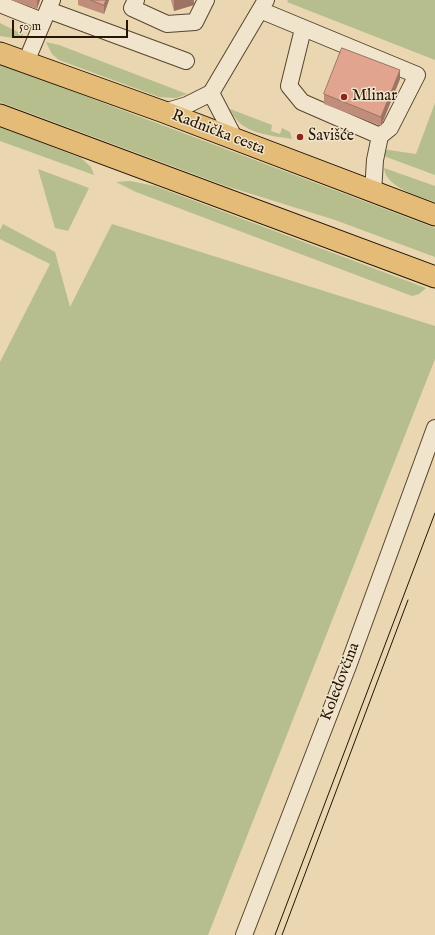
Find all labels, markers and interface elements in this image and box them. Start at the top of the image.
scale bar [14,12,130,38]
text: 50 m [19,19,41,34]
place label: Mlinar [352,87,397,107]
marker: Mlinar [339,92,349,102]
street label: Radnička cesta [169,106,267,160]
place label: Savišće [308,127,354,147]
marker: Savišće [295,132,305,142]
street label: Koledovčina [317,640,365,724]

